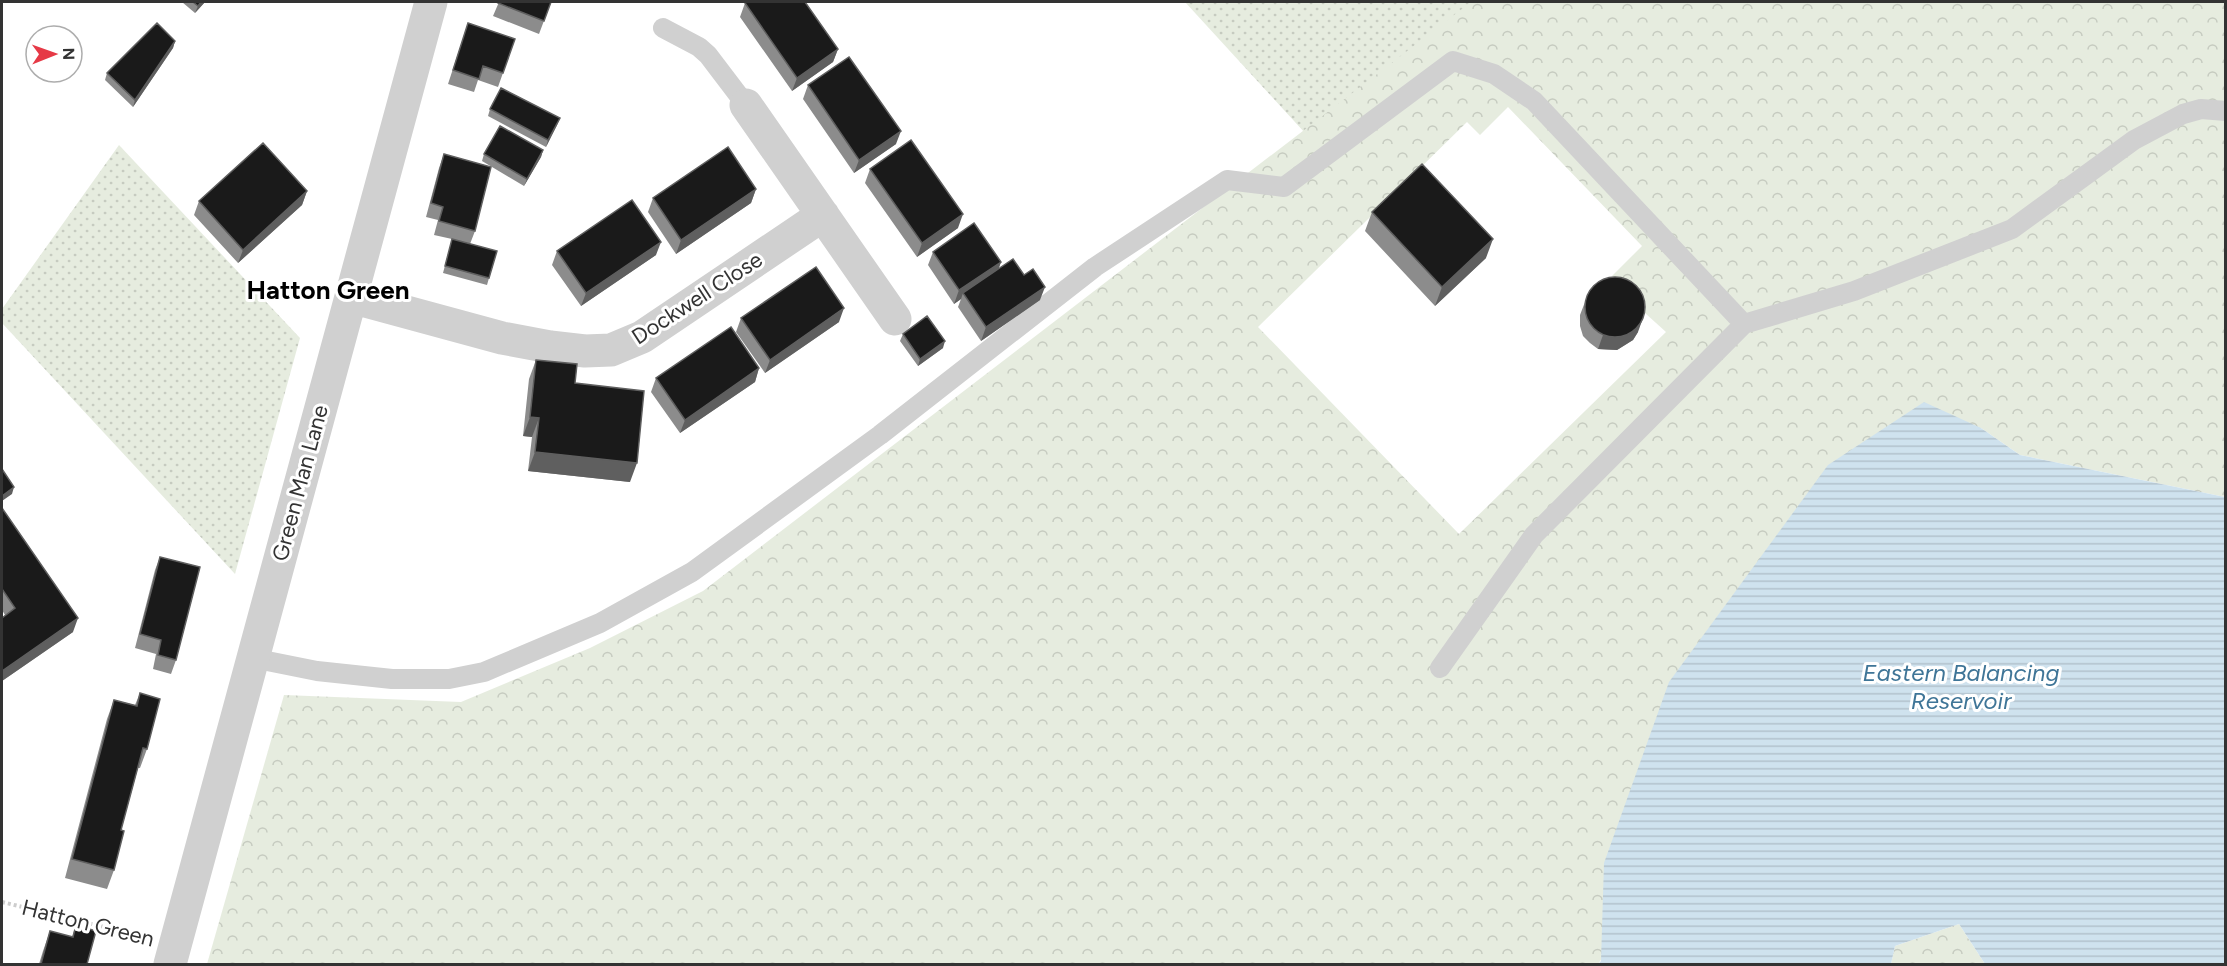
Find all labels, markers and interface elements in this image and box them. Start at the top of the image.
north arrow [24,24,84,84]
text: N [59,47,78,60]
street label: Dockwell Close [627,246,767,350]
district label: Hatton Green [247,274,409,306]
street label: Green Man Lane [266,402,334,564]
water label: Eastern Balancing Reservoir [1862,658,2060,715]
street label: Hatton Green [19,894,157,952]

